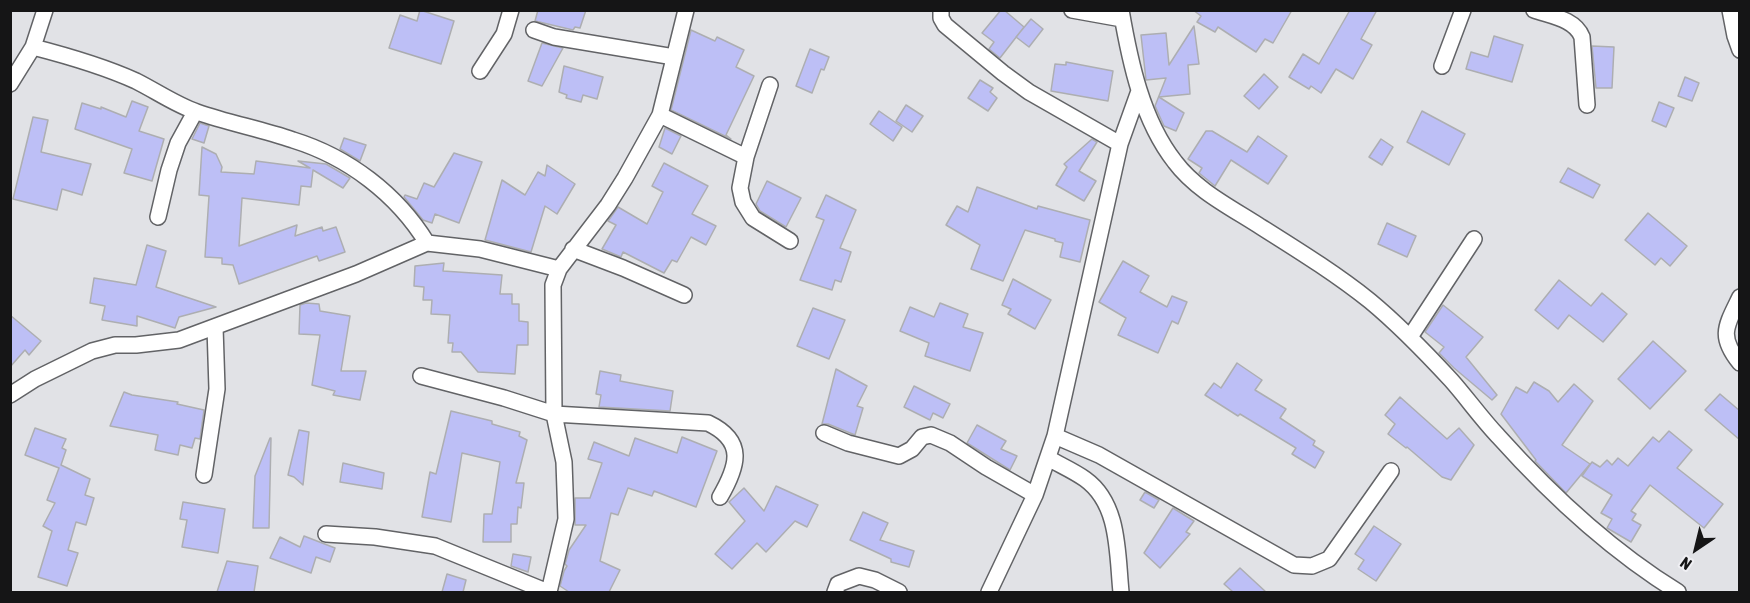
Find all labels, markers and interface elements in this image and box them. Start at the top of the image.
north arrow [1666,519,1726,579]
text: N [1677,554,1695,574]

